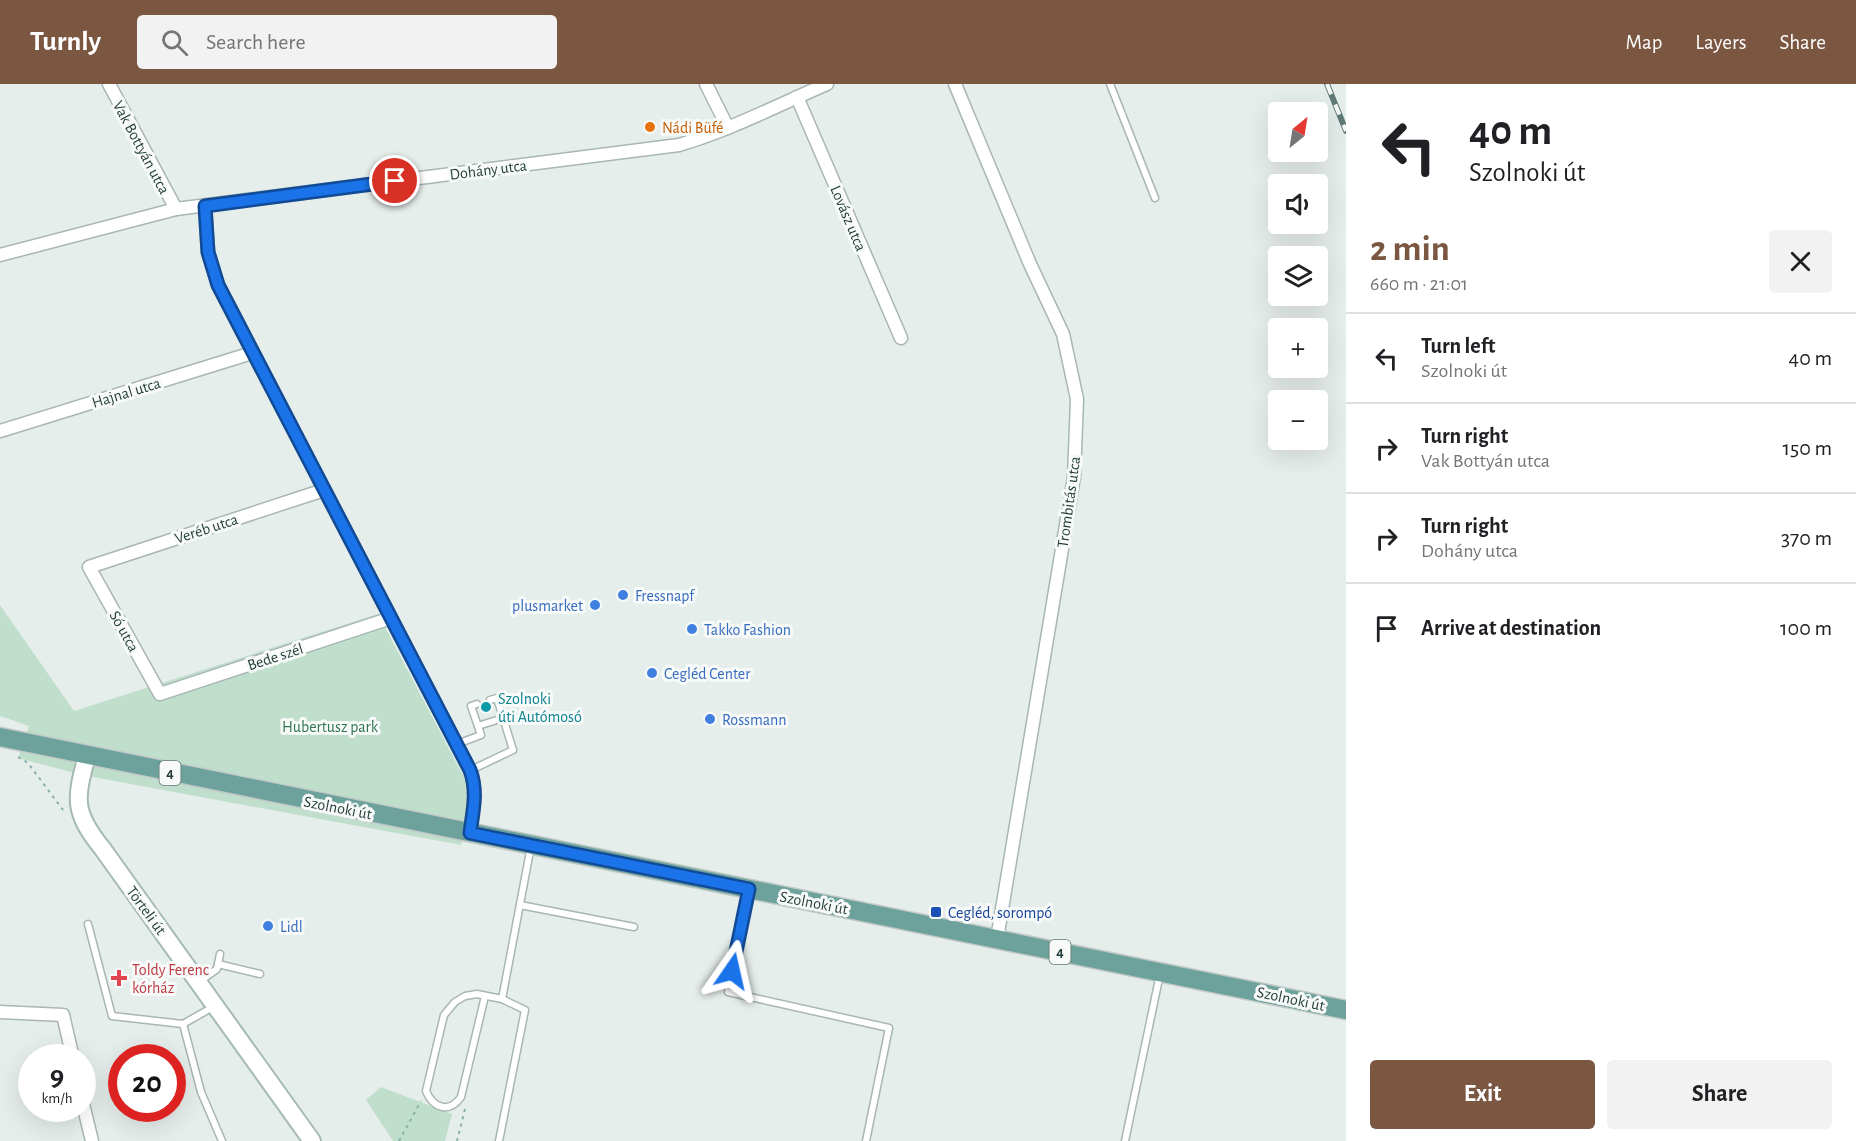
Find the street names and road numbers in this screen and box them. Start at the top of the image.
street label: Vak Bottyán utca [109,98,172,197]
street label: Dohány utca [449,157,528,184]
street label: Lovász utca [827,183,869,254]
street label: Hajnal utca [90,375,163,412]
street label: Trombitás utca [1055,455,1083,549]
street label: Veréb utca [173,511,240,547]
street label: Só utca [106,608,142,655]
street label: Bede szél [245,640,305,673]
road number: 4 [160,761,180,785]
street label: Szolnoki út [302,794,373,822]
street label: Törteli út [123,883,169,938]
street label: Szolnoki út [778,889,849,917]
road number: 4 [1050,940,1070,964]
street label: Szolnoki út [1255,984,1326,1014]

